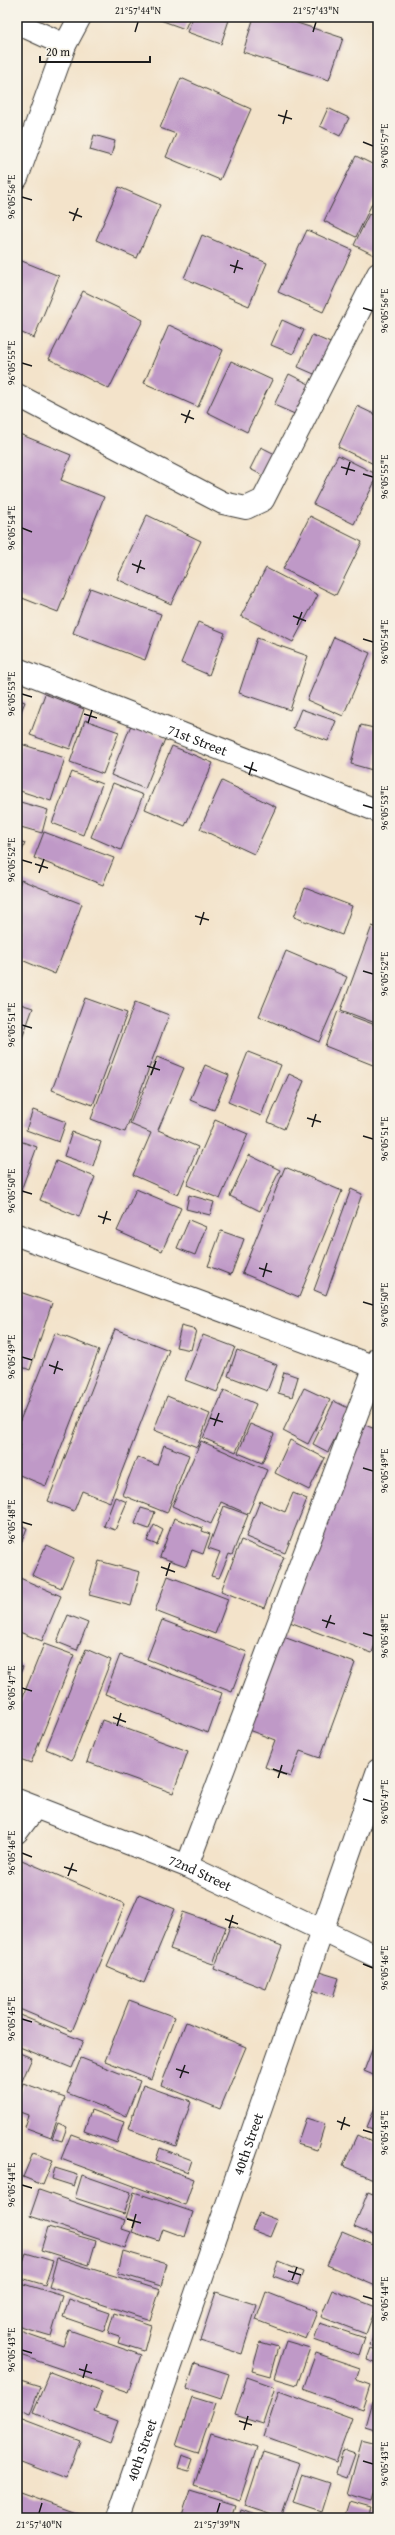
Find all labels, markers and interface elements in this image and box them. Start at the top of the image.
text: 21°57'44"N [115,3,161,18]
text: 21°57'43"N [293,3,339,18]
scale bar [40,38,150,64]
text: 20 m [46,43,70,60]
text: 96°05'57"E [377,124,392,168]
text: 96°05'56"E [4,175,19,219]
text: 96°05'56"E [377,289,392,333]
text: 96°05'55"E [4,341,19,385]
text: 96°05'55"E [377,455,392,499]
text: 96°05'54"E [4,506,19,550]
text: 96°05'54"E [377,620,392,664]
text: 96°05'53"E [4,672,19,716]
street label: 71st Street [165,719,230,761]
text: 96°05'53"E [377,786,392,830]
text: 96°05'52"E [4,838,19,882]
text: 96°05'52"E [377,952,392,996]
text: 96°05'51"E [4,1003,19,1047]
text: 96°05'51"E [377,1117,392,1161]
text: 96°05'50"E [4,1169,19,1213]
text: 96°05'50"E [377,1283,392,1327]
text: 96°05'49"E [4,1335,19,1379]
text: 96°05'49"E [377,1449,392,1493]
text: 96°05'48"E [4,1500,19,1544]
text: 96°05'48"E [377,1614,392,1658]
text: 96°05'47"E [4,1666,19,1710]
text: 96°05'47"E [377,1780,392,1824]
text: 96°05'46"E [4,1831,19,1875]
street label: 72nd Street [166,1850,235,1896]
text: 96°05'46"E [377,1946,392,1990]
text: 96°05'45"E [4,1997,19,2041]
street label: 40th Street [228,2110,268,2178]
text: 96°05'45"E [377,2111,392,2155]
text: 96°05'44"E [4,2163,19,2207]
text: 96°05'44"E [377,2277,392,2321]
text: 96°05'43"E [4,2328,19,2372]
street label: 40th Street [122,2416,162,2484]
text: 96°05'43"E [377,2442,392,2486]
text: 21°57'40"N [16,2517,62,2532]
text: 21°57'39"N [194,2517,240,2532]

